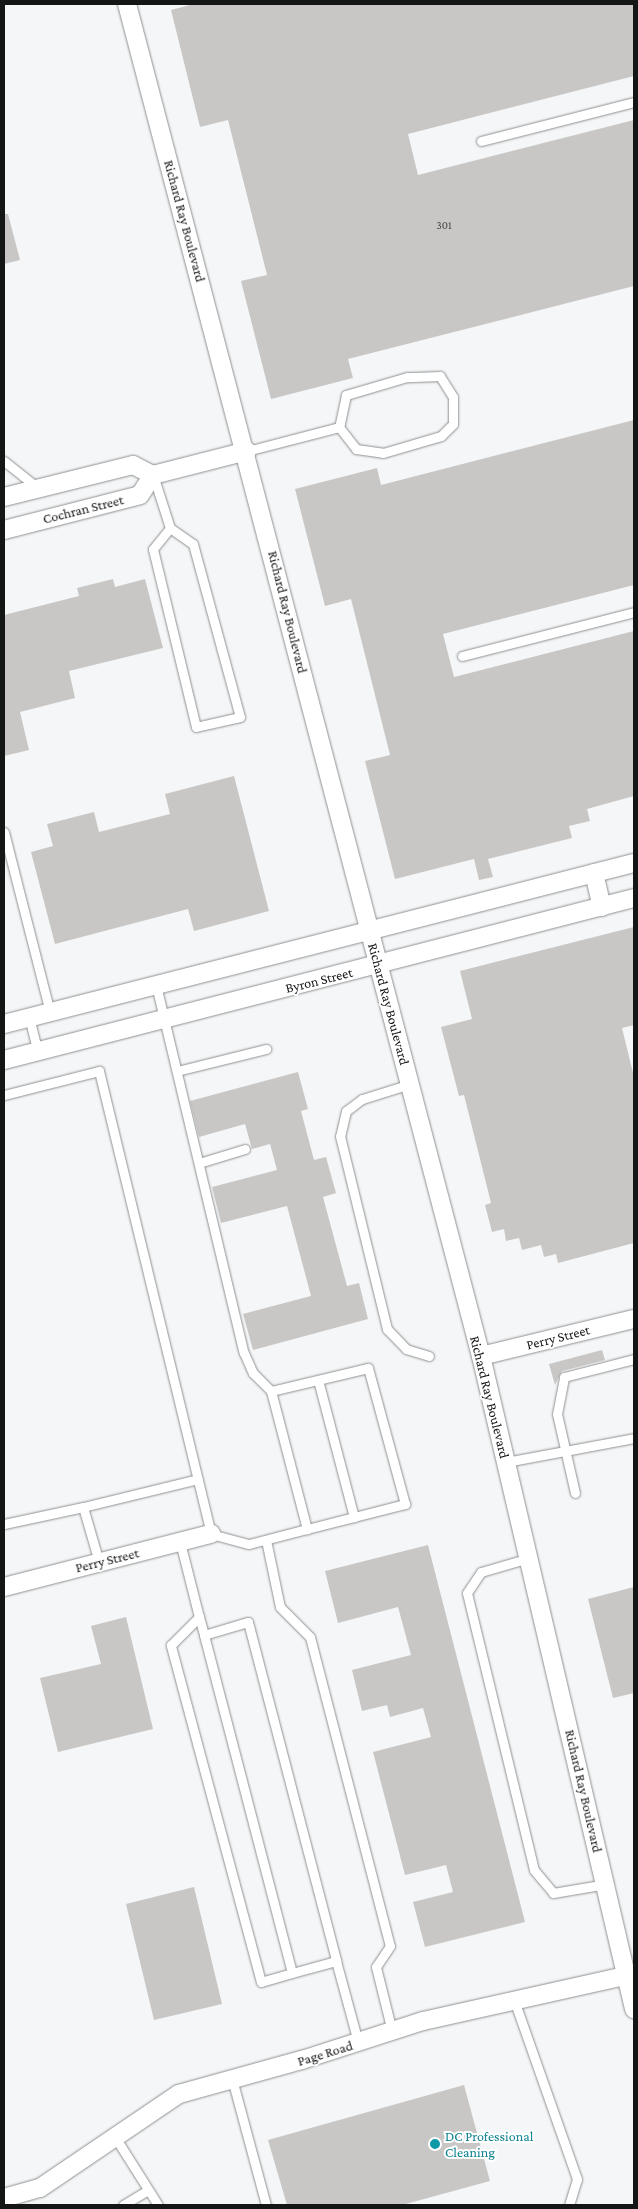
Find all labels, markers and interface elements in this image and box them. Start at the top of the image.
street label: Richard Ray Boulevard [161,158,209,284]
house number: 301 [436,218,452,232]
street label: Cochran Street [41,491,125,527]
street label: Richard Ray Boulevard [265,549,311,675]
street label: Richard Ray Boulevard [365,941,413,1067]
street label: Byron Street [284,964,354,996]
street label: Perry Street [525,1321,591,1353]
street label: Richard Ray Boulevard [467,1334,513,1460]
street label: Perry Street [74,1544,140,1576]
street label: Richard Ray Boulevard [562,1728,606,1854]
street label: Page Road [295,2037,355,2069]
place label: DC Professional Cleaning [445,2128,533,2160]
marker: DC Professional Cleaning [429,2138,441,2150]

